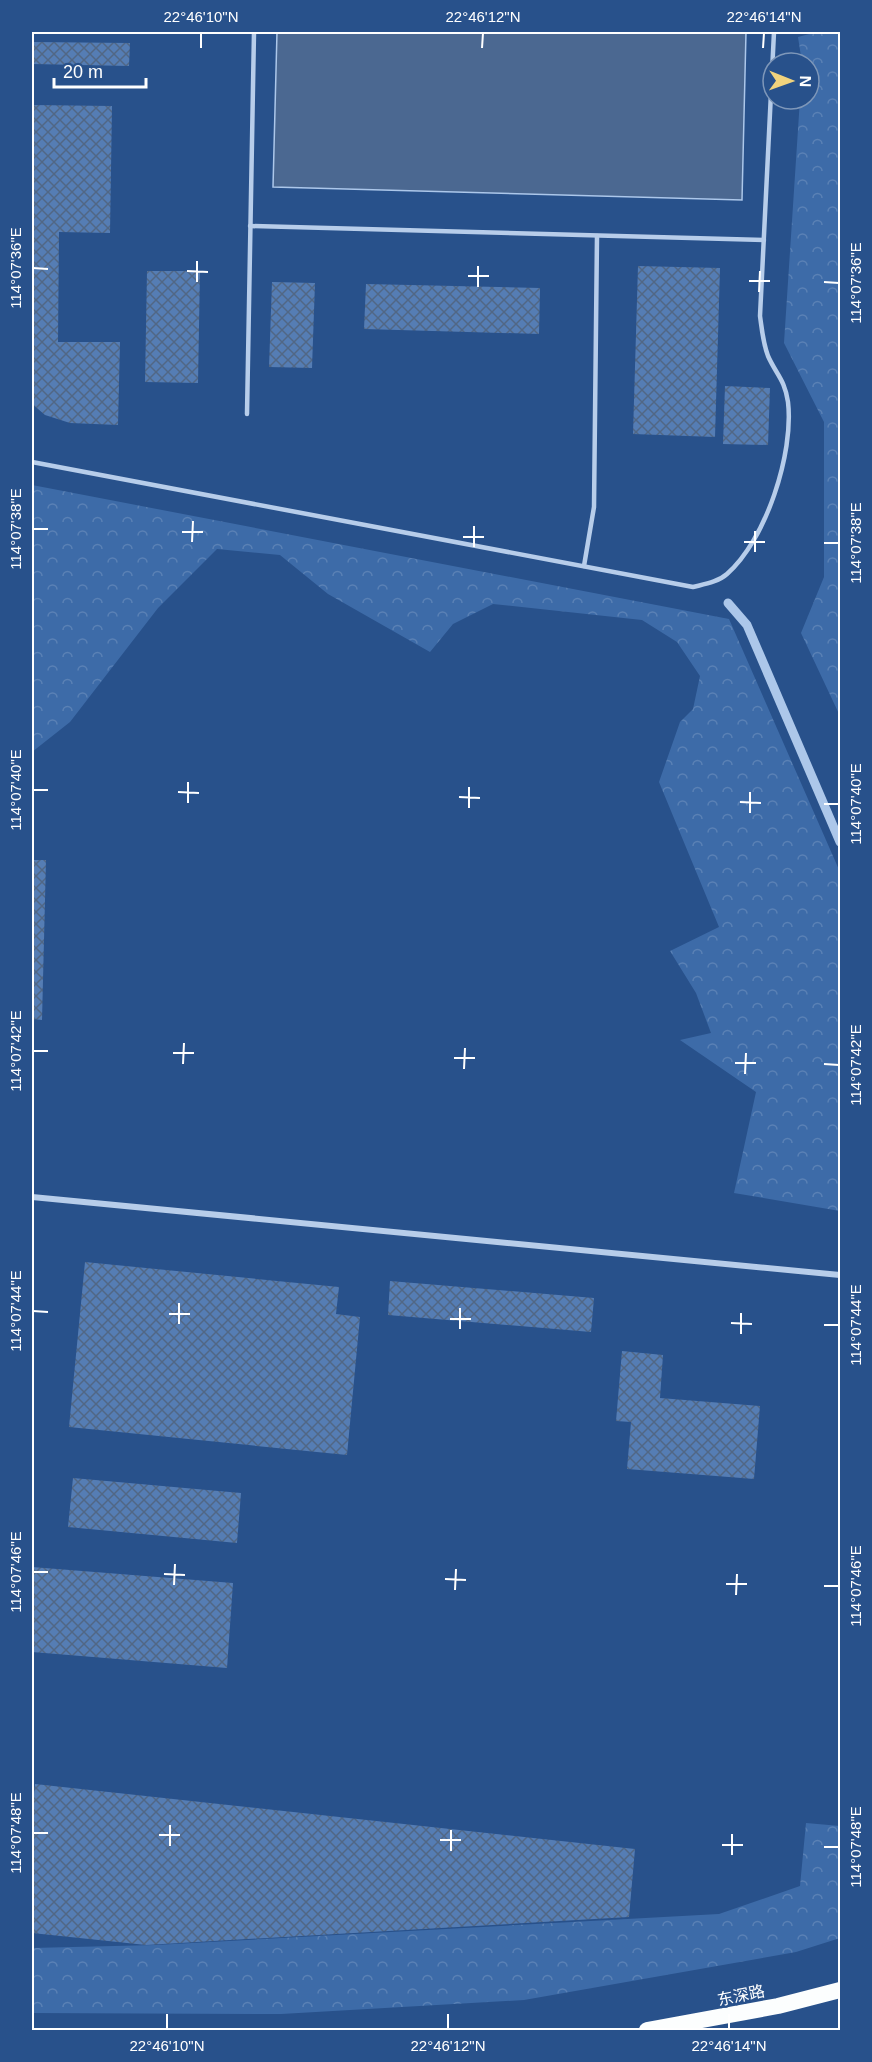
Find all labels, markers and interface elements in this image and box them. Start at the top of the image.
text: 22°46'10"N [163,8,239,25]
text: 22°46'12"N [445,8,521,25]
text: 22°46'14"N [726,8,802,25]
scale bar [54,51,146,89]
north arrow [761,51,821,111]
text: 20 m [63,62,103,82]
text: N [797,75,814,87]
text: 114°07'36"E [7,227,24,309]
text: 114°07'36"E [847,242,864,324]
text: 114°07'38"E [7,488,24,570]
text: 114°07'38"E [847,502,864,584]
text: 114°07'40"E [7,749,24,831]
text: 114°07'40"E [847,763,864,845]
text: 114°07'42"E [7,1010,24,1092]
text: 114°07'42"E [847,1024,864,1106]
text: 114°07'44"E [7,1270,24,1352]
text: 114°07'44"E [847,1284,864,1366]
text: 114°07'46"E [7,1531,24,1613]
text: 114°07'46"E [847,1545,864,1627]
text: 114°07'48"E [7,1792,24,1874]
text: 114°07'48"E [847,1806,864,1888]
street label: 东深路 [716,1982,766,2009]
text: 22°46'10"N [129,2037,205,2054]
text: 22°46'12"N [410,2037,486,2054]
text: 22°46'14"N [691,2037,767,2054]

